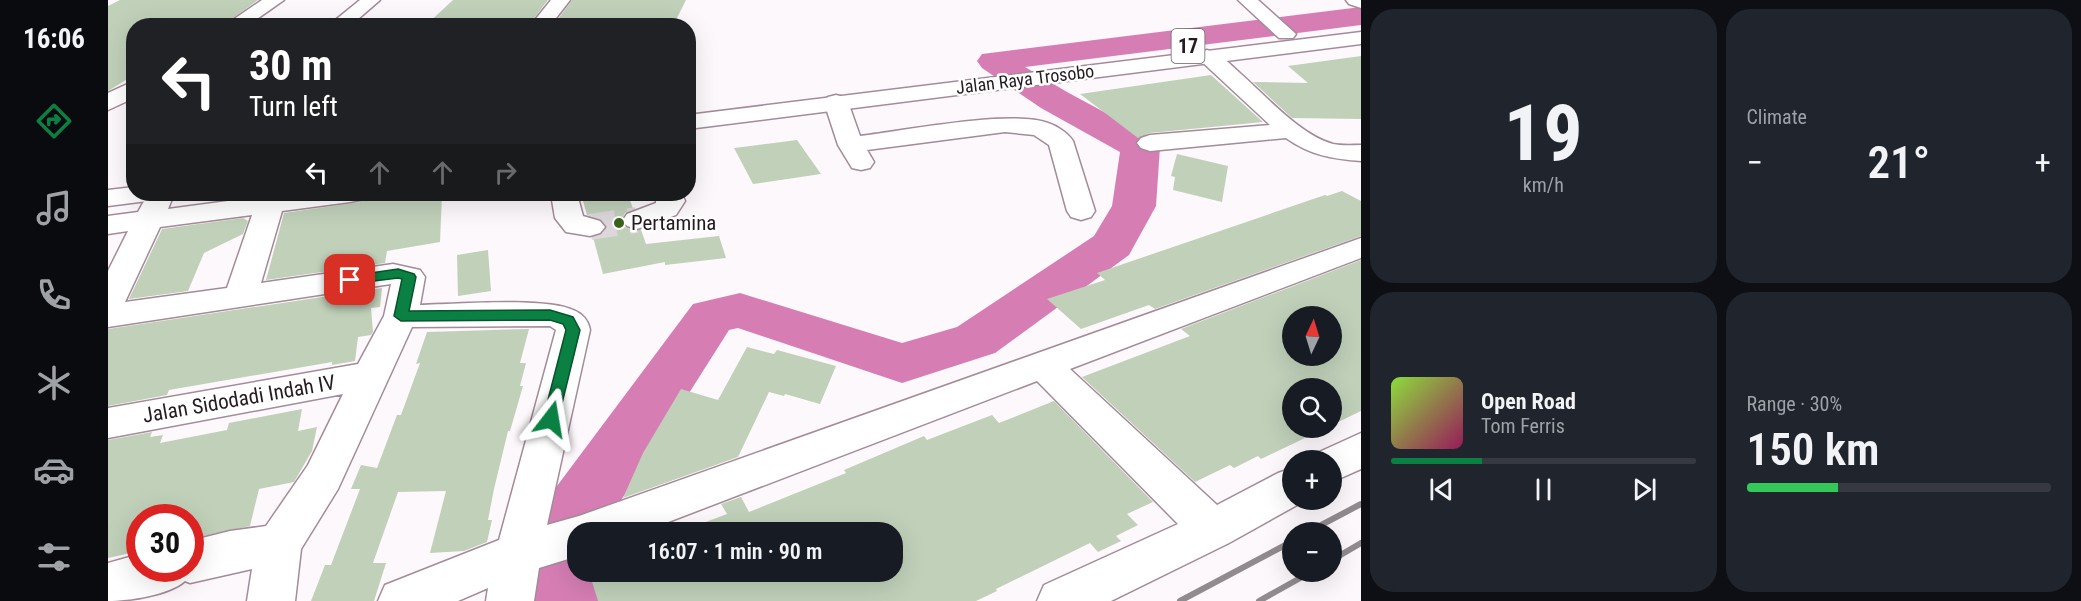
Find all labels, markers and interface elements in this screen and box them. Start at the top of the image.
text: 16:06 [23,23,85,55]
road number: 17 [1172,29,1204,63]
text: 30 m [249,41,332,90]
icon: left [150,42,228,120]
street label: Jalan Raya Trosobo [955,60,1095,98]
text: 19 [1504,88,1583,179]
text: Turn left [249,91,338,123]
icon: directions [33,100,75,142]
text: Climate [1747,105,1807,129]
text: 21° [1867,136,1930,189]
text: − [1747,143,1763,182]
text: + [2035,143,2051,182]
icon: left [300,156,333,189]
icon: ahead [363,156,396,189]
icon: ahead [426,156,459,189]
icon: right [489,156,522,189]
text: km/h [1523,173,1564,197]
icon: music [33,187,75,229]
place label: Pertamina [631,211,716,235]
marker: Pertamina [612,216,626,230]
pin [324,254,375,305]
icon: arrive [333,263,366,296]
icon: phone [33,274,75,316]
north arrow [1282,306,1342,366]
map controls [1282,306,1342,582]
icon: climate [33,362,75,404]
street label: Jalan Sidodadi Indah IV [141,370,337,428]
button: search [1282,378,1342,438]
position arrow [519,387,583,451]
text: Open Road [1481,389,1576,414]
text: Range · 30% [1747,392,1842,416]
text: Tom Ferris [1481,414,1565,438]
text: 150 km [1747,423,1880,476]
icon: car [33,449,75,491]
button: + [1282,450,1342,510]
icon: previous [1425,473,1458,506]
icon: pause [1527,473,1560,506]
icon: next [1628,473,1661,506]
speed limit sign: 30 [126,504,204,582]
button: − [1282,522,1342,582]
icon: filters [33,536,75,578]
text: 16:07 · 1 min · 90 m [648,539,822,564]

